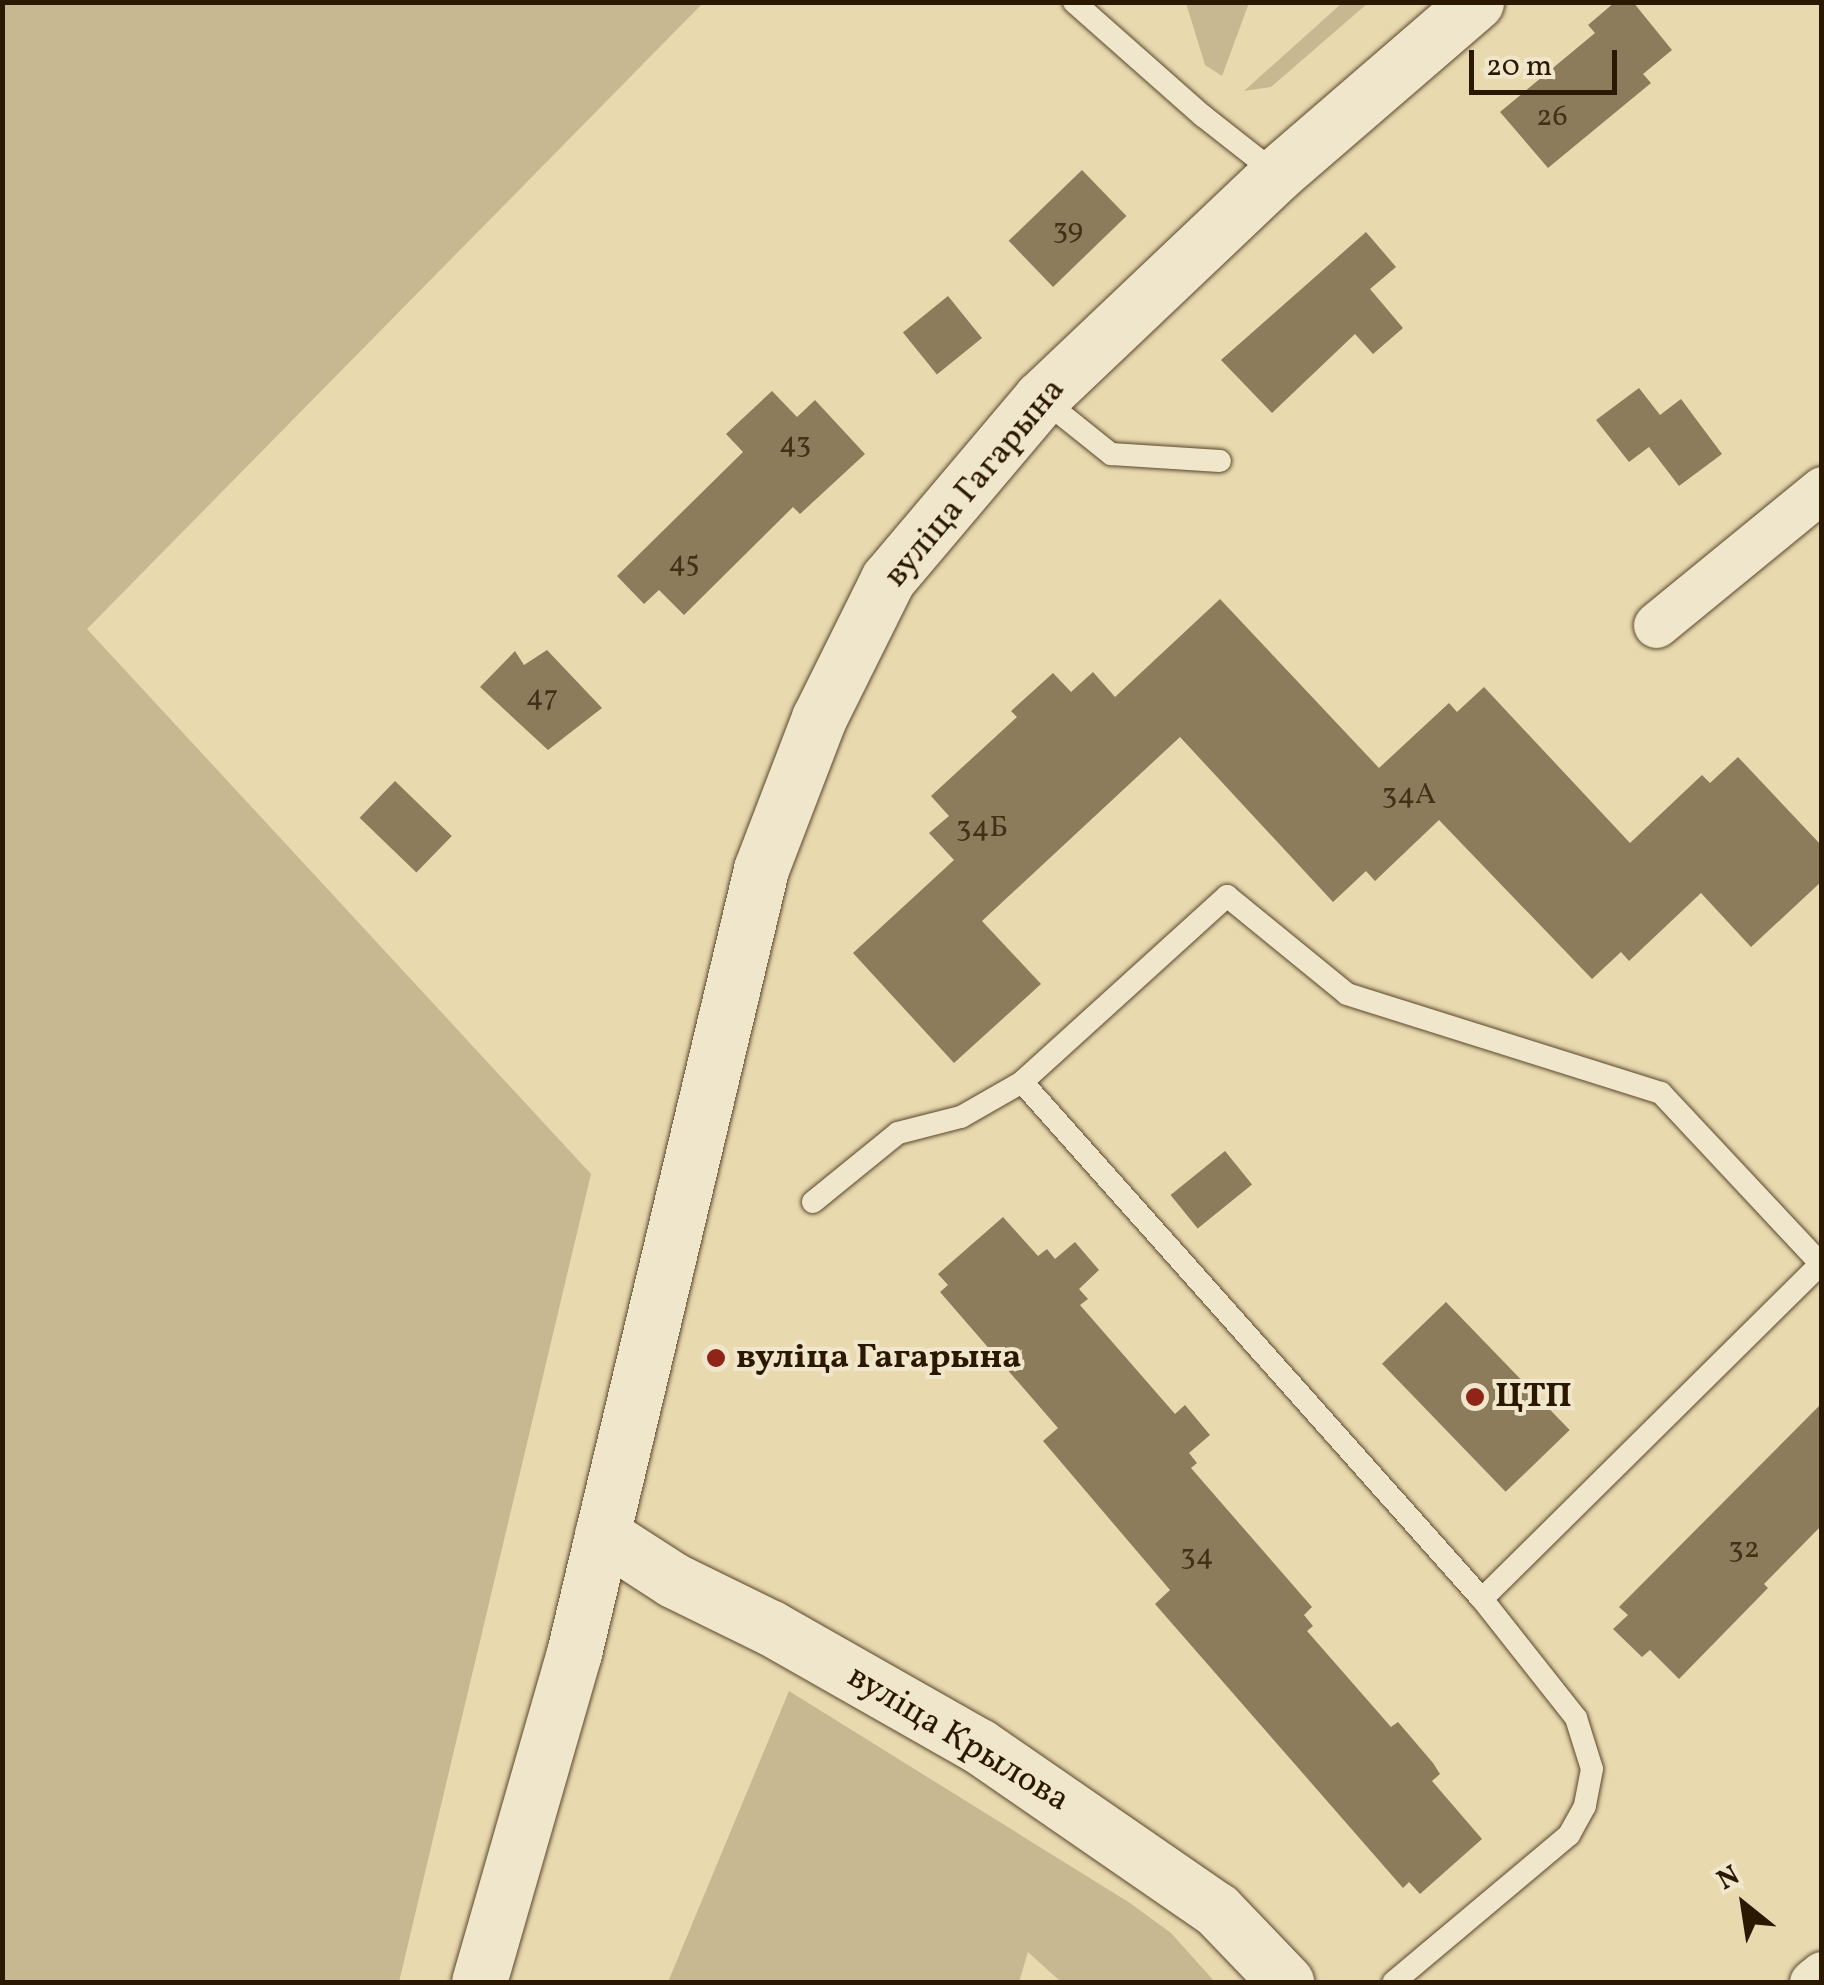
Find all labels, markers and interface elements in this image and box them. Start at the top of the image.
scale bar [1474,30,1622,92]
text: 20 m [1486,46,1552,88]
house number: 26 [1536,99,1568,135]
house number: 39 [1053,212,1083,248]
street label: вуліца Гагарына [875,370,1075,596]
house number: 43 [779,426,811,462]
house number: 45 [668,545,700,581]
house number: 47 [526,679,558,715]
house number: 34А [1382,777,1436,813]
house number: 34Б [956,810,1008,846]
place label: вуліца Гагарына [736,1337,1021,1379]
marker: вуліца Гагарына [705,1347,727,1369]
place label: ЦТП [1495,1376,1572,1418]
marker: ЦТП [1464,1386,1486,1408]
house number: 32 [1728,1531,1760,1567]
house number: 34 [1180,1538,1214,1574]
street label: вуліца Крылова [839,1656,1077,1822]
north arrow [1694,1855,1794,1955]
text: N [1710,1857,1747,1901]

